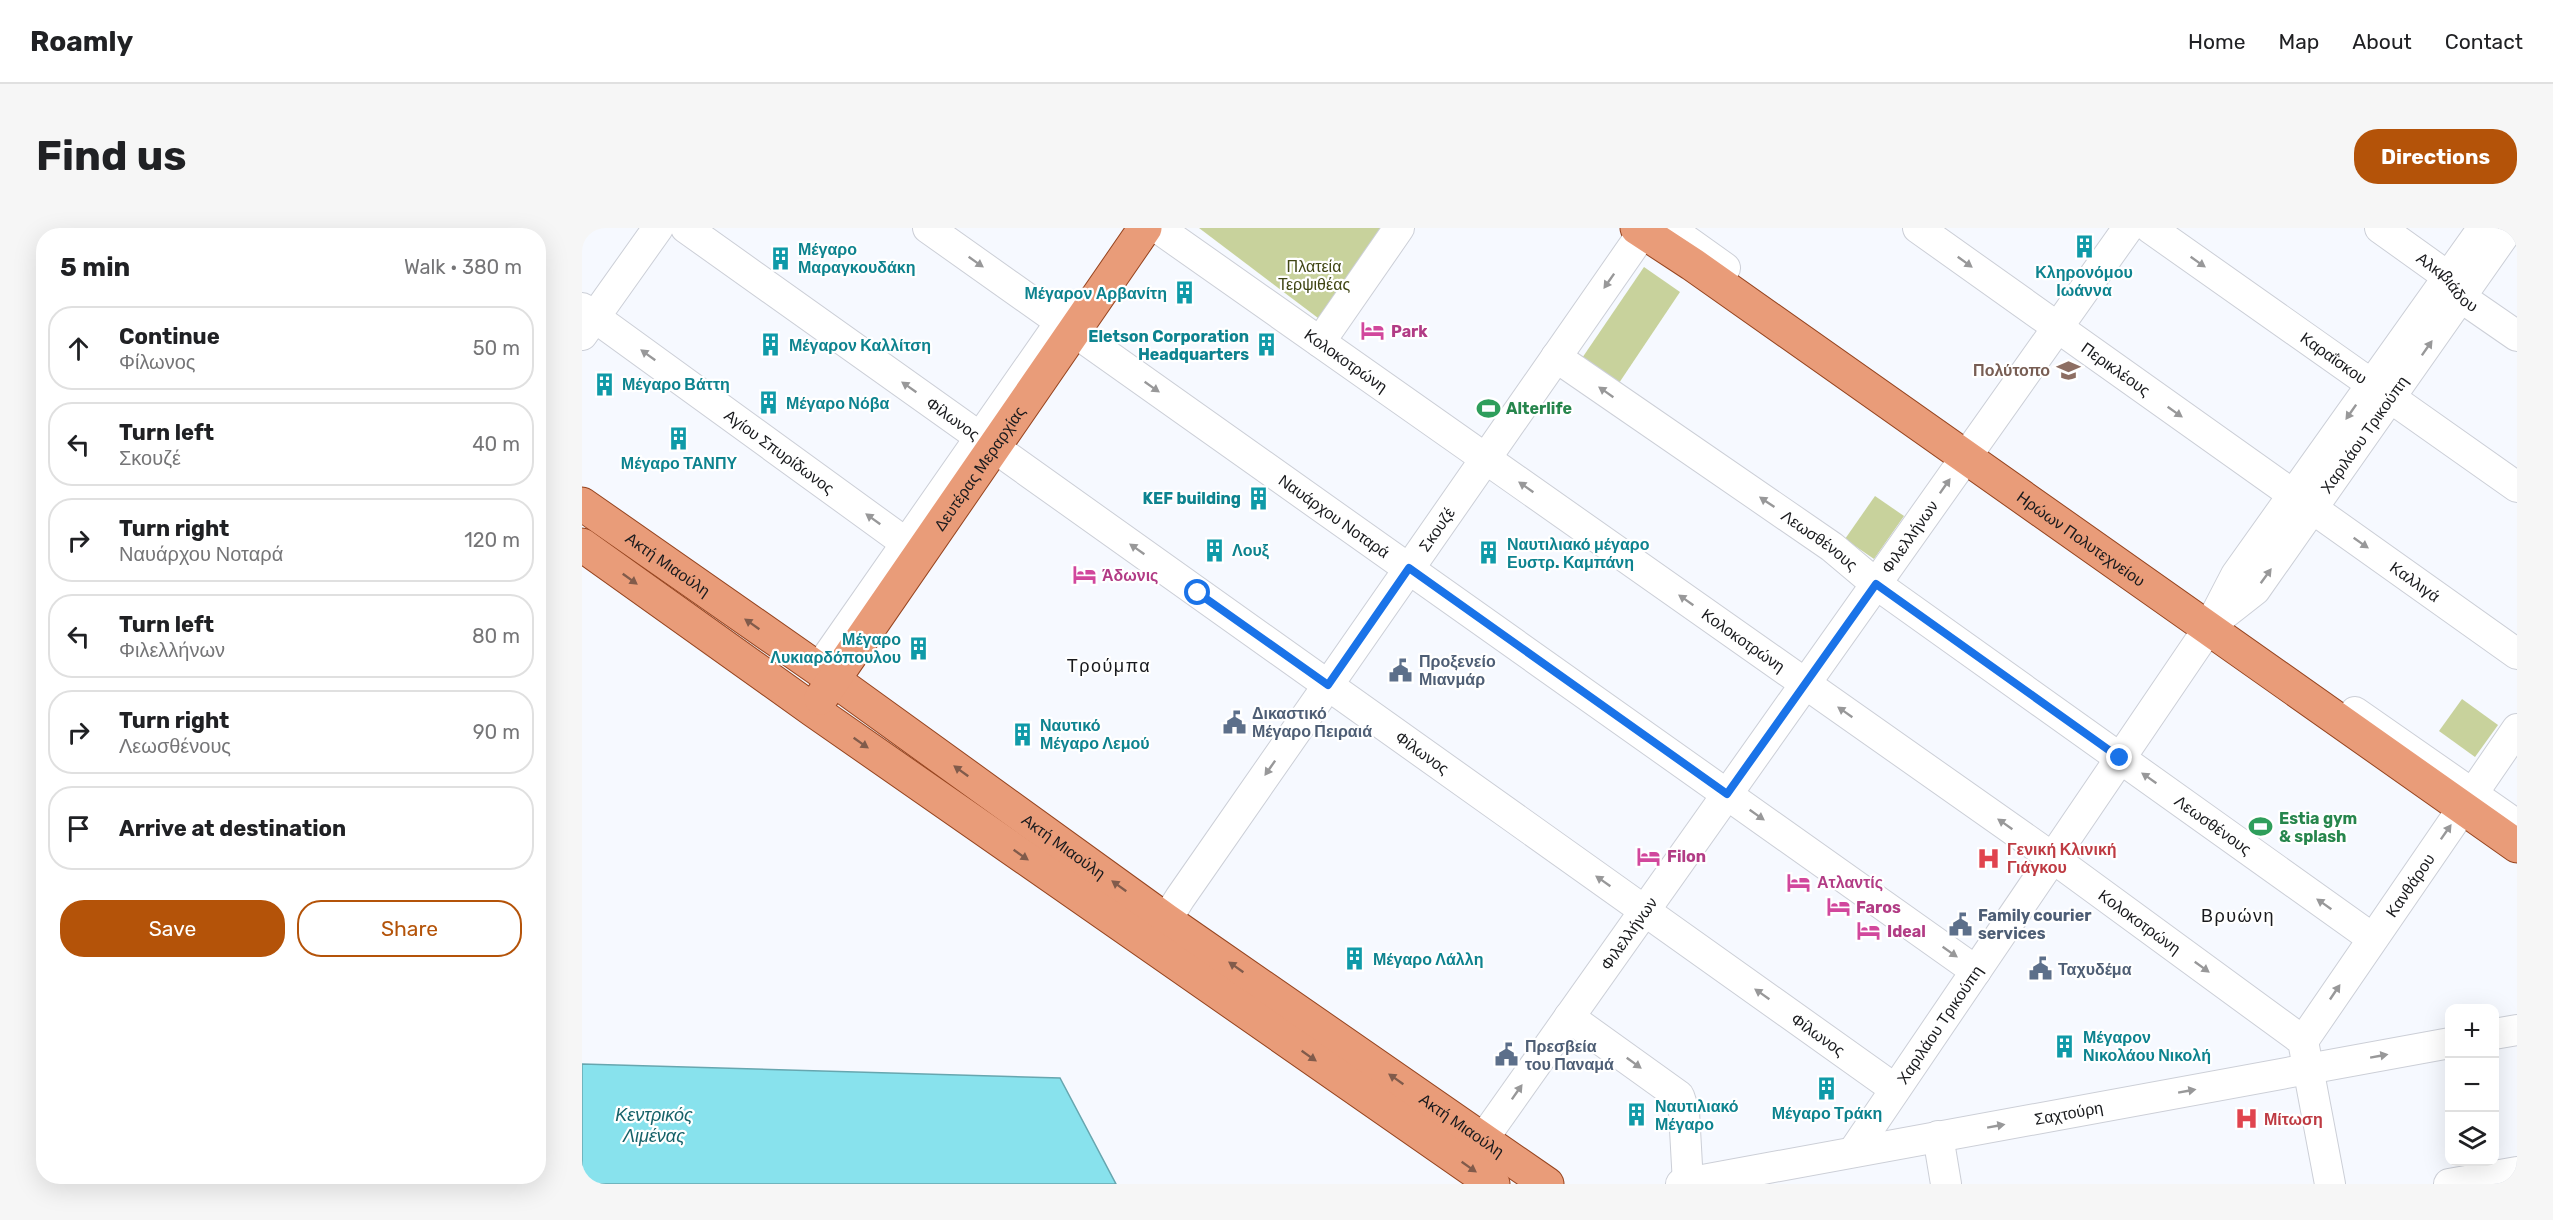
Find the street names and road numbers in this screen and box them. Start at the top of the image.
street label: Αλκιβιάδου [2413,248,2481,316]
street label: Κολοκοτρώνη [1301,325,1391,397]
street label: Καραΐσκου [2297,328,2370,388]
street label: Περικλέους [2078,338,2154,400]
street label: Χαριλάου Τρικούπη [2317,372,2412,497]
street label: Φίλωνος [922,393,984,444]
street label: Δευτέρας Μεραρχίας [930,402,1029,534]
street label: Αγίου Σπυρίδωνος [721,406,838,498]
street label: Ναυάρχου Νοταρά [1275,471,1393,562]
street label: Ηρώων Πολυτεχνείου [2013,487,2149,591]
street label: Φιλελλήνων [1878,497,1942,577]
street label: Σκουζέ [1415,504,1459,555]
street label: Λεωσθένους [1778,506,1862,575]
street label: Ακτή Μιαούλη [622,529,714,601]
street label: Καλλιγά [2386,558,2443,606]
street label: Κολοκοτρώνη [1698,605,1788,676]
street label: Φίλωνος [1392,727,1453,778]
street label: Λεωσθένους [2171,791,2255,859]
street label: Ακτή Μιαούλη [1018,810,1109,883]
street label: Κανθάρου [2382,850,2439,921]
street label: Κολοκοτρώνη [2095,886,2184,958]
street label: Φιλελλήνων [1597,893,1661,974]
street label: Χαριλάου Τρικούπη [1893,962,1987,1088]
street label: Φίλωνος [1787,1009,1849,1060]
street label: Ακτή Μιαούλη [1416,1090,1507,1161]
street label: Σαχτούρη [2033,1098,2104,1129]

